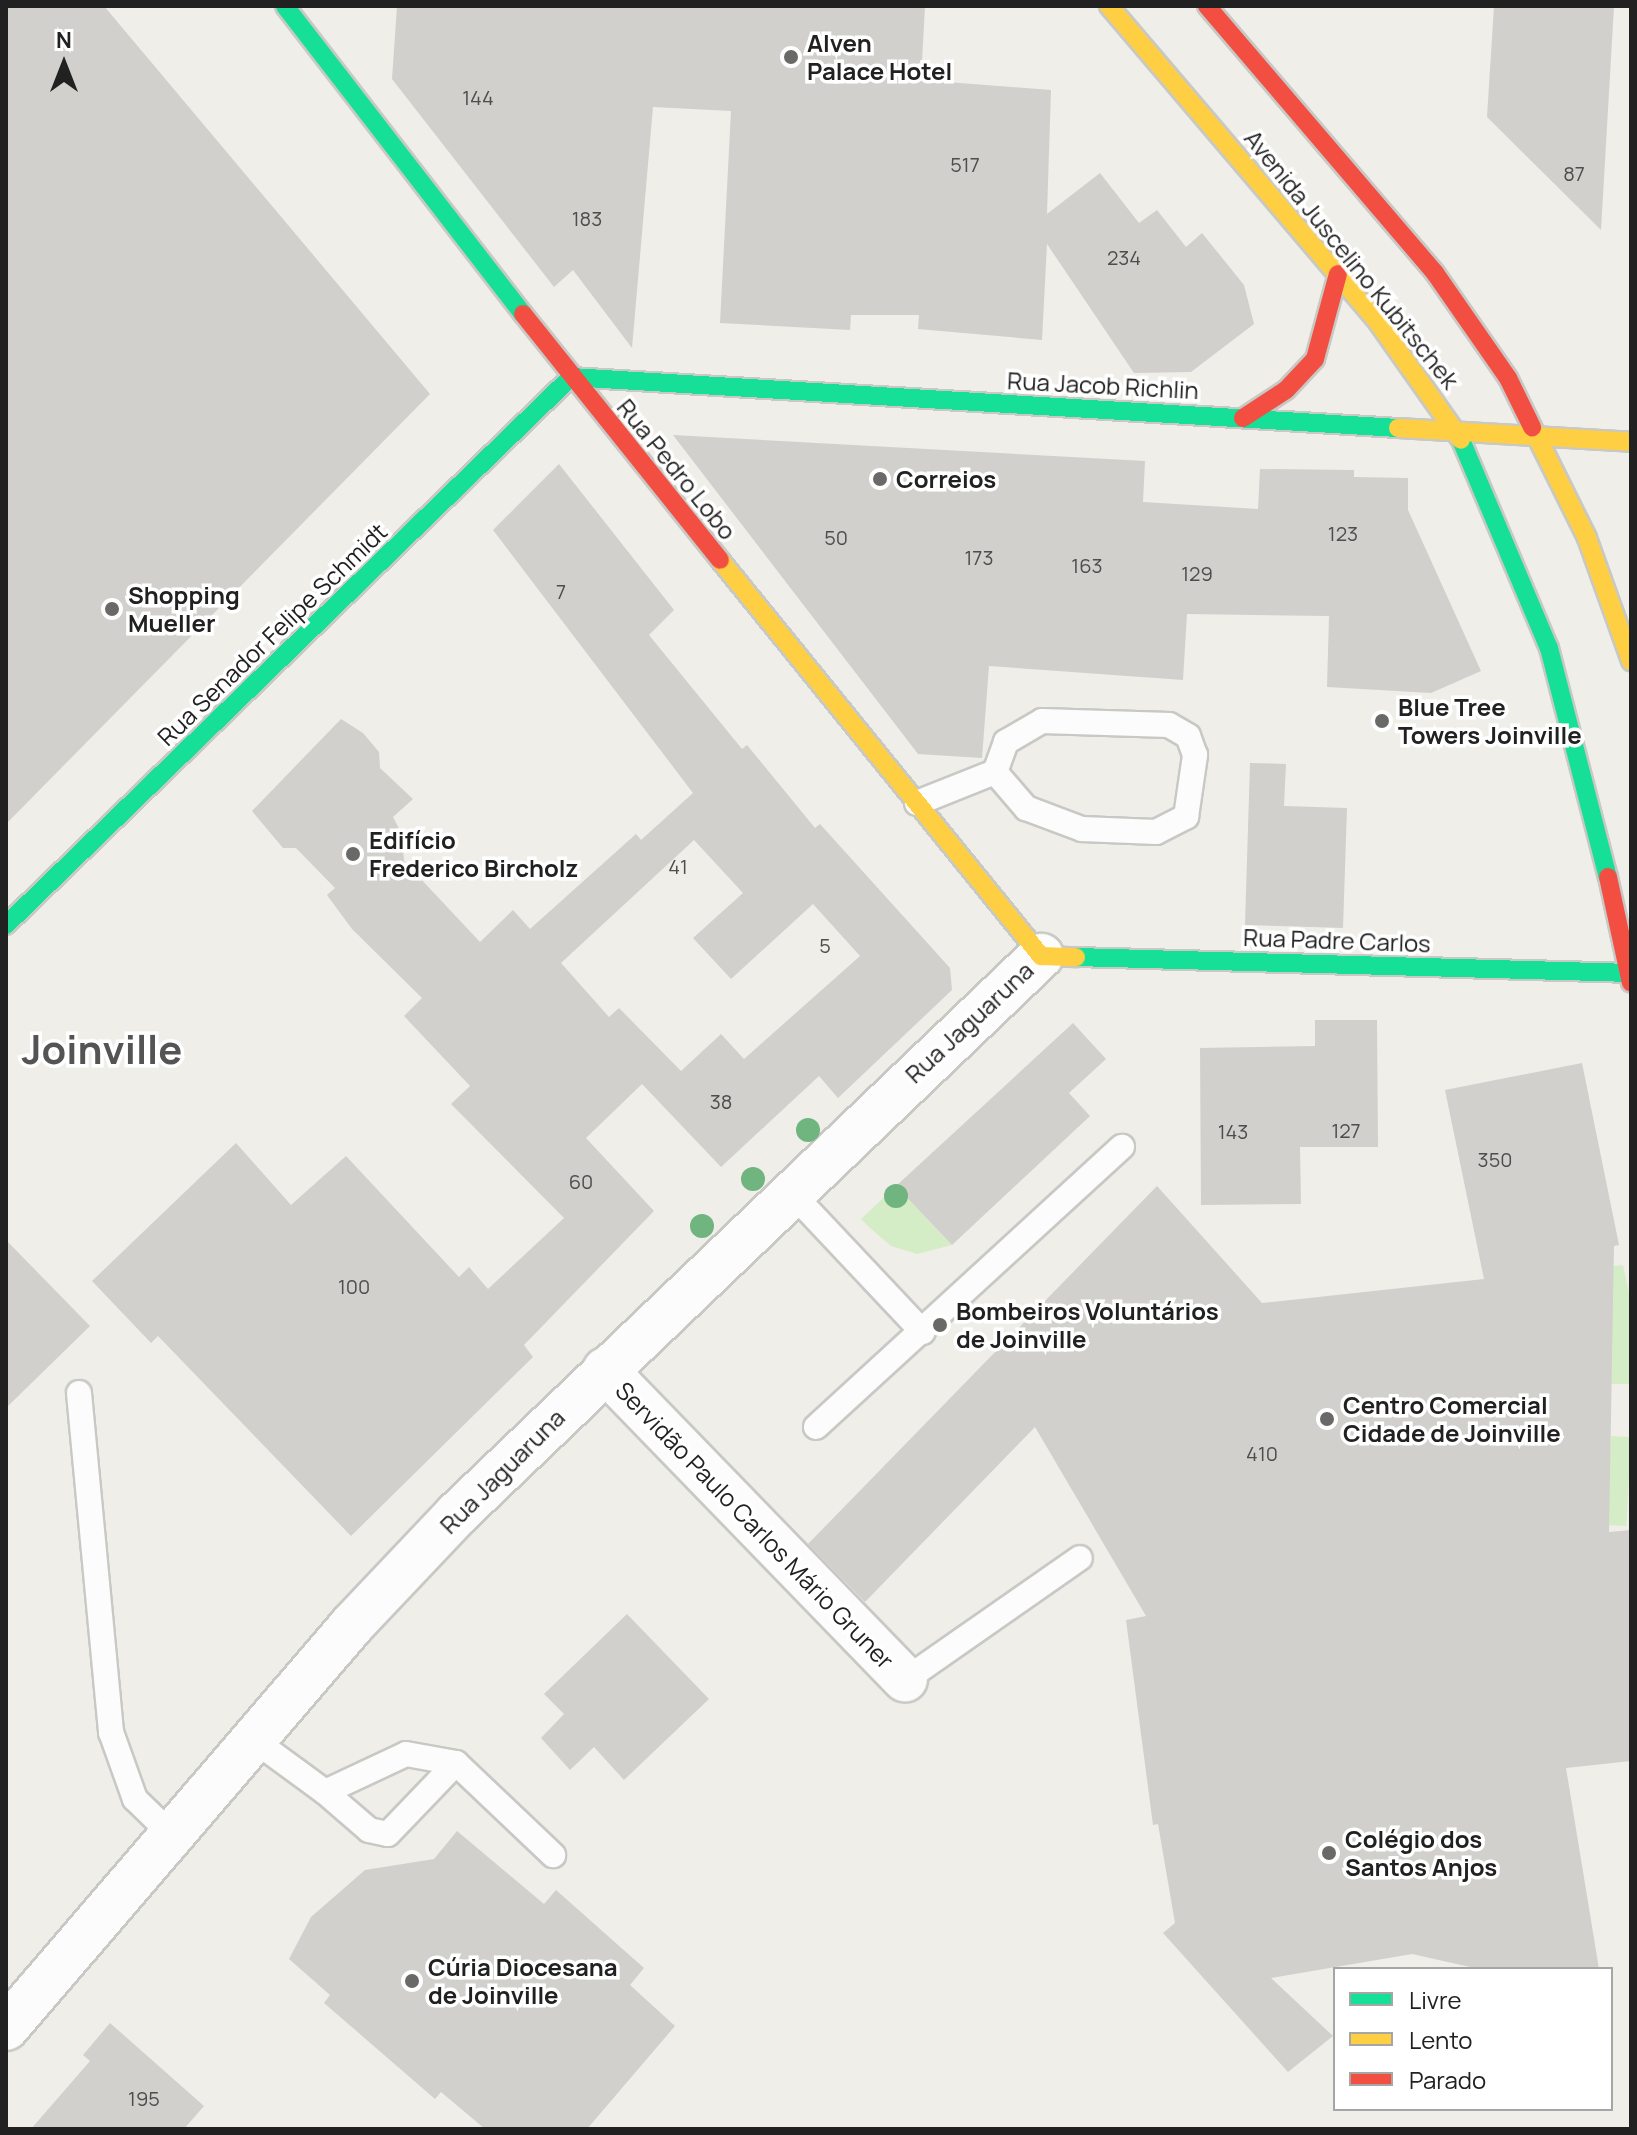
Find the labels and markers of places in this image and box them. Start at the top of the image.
place label: Alven Palace Hotel [807,29,952,85]
marker: Alven Palace Hotel [782,48,800,66]
place label: Correios [896,465,996,493]
marker: Correios [871,470,889,488]
place label: Shopping Mueller [128,581,240,637]
marker: Shopping Mueller [103,600,121,618]
place label: Blue Tree Towers Joinville [1398,693,1582,749]
marker: Blue Tree Towers Joinville [1373,712,1391,730]
place label: Edifício Frederico Bircholz [369,826,578,882]
marker: Edifício Frederico Bircholz [344,845,362,863]
place label: Bombeiros Voluntários de Joinville [956,1297,1219,1353]
marker: Bombeiros Voluntários de Joinville [931,1316,949,1334]
place label: Centro Comercial Cidade de Joinville [1343,1391,1561,1447]
marker: Centro Comercial Cidade de Joinville [1318,1410,1336,1428]
place label: Colégio dos Santos Anjos [1345,1825,1497,1881]
marker: Colégio dos Santos Anjos [1320,1844,1338,1862]
place label: Cúria Diocesana de Joinville [428,1953,618,2009]
marker: Cúria Diocesana de Joinville [403,1972,421,1990]

